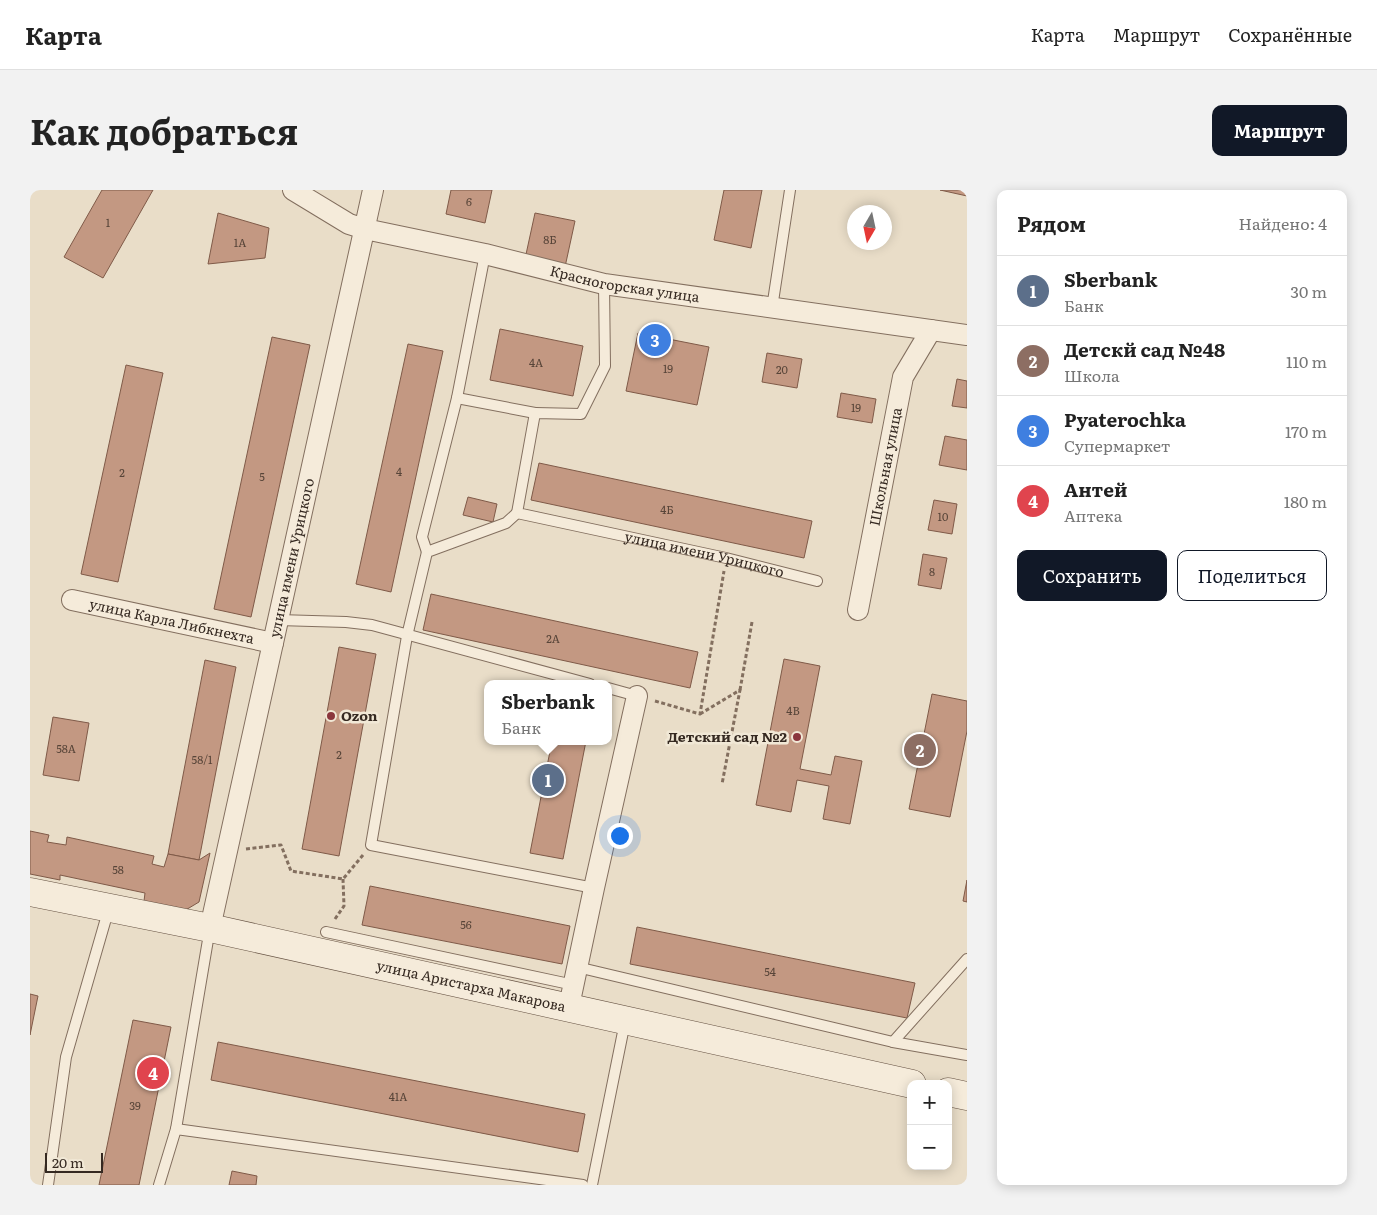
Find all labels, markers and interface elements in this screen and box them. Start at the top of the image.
text: Карта [25,17,102,52]
text: Карта [1031,21,1085,48]
text: Маршрут [1113,21,1200,48]
text: Сохранённые [1228,21,1352,48]
text: Как добраться [30,104,298,156]
button: Маршрут [1212,105,1347,156]
house number: 6 [466,193,472,209]
north arrow [847,205,892,250]
text: Рядом [1017,207,1086,238]
text: Найдено: 4 [1239,211,1327,235]
house number: 1 [106,214,111,230]
house number: 8Б [543,231,557,247]
house number: 1А [234,234,246,250]
street label: Красногорская улица [548,260,701,306]
text: Sberbank [1064,265,1157,293]
text: 1 [1030,279,1036,303]
text: 30 m [1290,279,1327,303]
text: Банк [1064,293,1104,317]
pin: 3 [639,321,671,359]
text: Детскй сад №48 [1064,335,1225,363]
text: 2 [1029,349,1037,373]
text: 110 m [1286,349,1327,373]
house number: 4А [529,354,543,370]
house number: 19 [663,360,673,376]
house number: 20 [776,361,788,377]
text: Школа [1064,363,1120,387]
house number: 19 [851,399,861,415]
street label: Школьная улица [863,405,906,527]
text: Pyaterochka [1064,405,1186,433]
text: 3 [1029,419,1037,443]
text: 170 m [1285,419,1327,443]
text: Супермаркет [1064,433,1170,457]
house number: 4 [396,463,402,479]
house number: 2 [119,464,125,480]
house number: 5 [259,468,265,484]
text: Антей [1064,475,1128,503]
street label: улица имени Урицкого [263,476,318,639]
text: 4 [1028,489,1038,513]
text: 180 m [1284,489,1327,513]
house number: 4Б [660,501,674,517]
text: Аптека [1064,503,1122,527]
house number: 10 [938,508,948,524]
street label: улица имени Урицкого [623,525,786,581]
button: Сохранить [1017,550,1167,601]
button: Поделиться [1177,550,1327,601]
house number: 8 [929,563,935,579]
street label: улица Карла Либкнехта [88,593,257,648]
house number: 2А [546,630,560,646]
popup [484,680,612,745]
text: Sberbank [501,687,595,715]
house number: 4В [786,702,800,718]
place label: Ozon [341,705,378,725]
marker: Ozon [325,710,337,722]
text: Банк [501,715,541,739]
place label: Детский сад №2 [667,726,787,746]
marker: Детский сад №2 [791,731,803,743]
pin: 2 [904,731,936,769]
house number: 58А [56,740,76,756]
house number: 2 [336,746,342,762]
house number: 58/1 [192,751,213,767]
pin: 1 [532,761,564,799]
your location [607,823,633,849]
house number: 58 [112,861,124,877]
house number: 56 [460,916,472,932]
street label: улица Аристарха Макарова [375,954,568,1016]
house number: 54 [764,963,776,979]
pin: 4 [137,1054,169,1092]
map controls [907,1080,952,1170]
button: + [907,1080,952,1125]
house number: 41А [389,1088,407,1104]
house number: 39 [129,1097,141,1113]
button: − [907,1125,952,1170]
scale bar [45,1150,102,1173]
text: 20 m [52,1152,84,1172]

